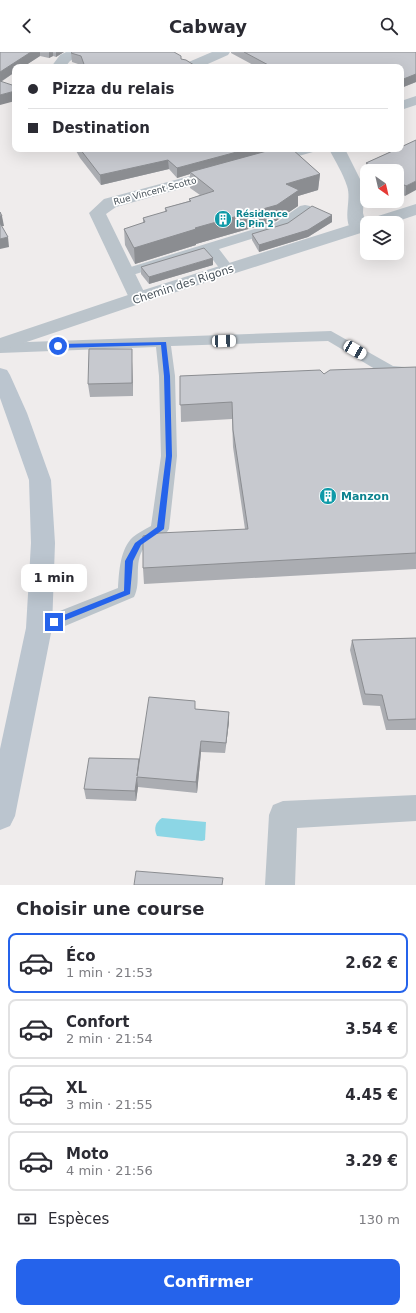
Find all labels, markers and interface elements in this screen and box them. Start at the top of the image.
icon: back [16,15,38,37]
icon: search [378,15,400,37]
text: Cabway [169,16,247,37]
text: Pizza du relais [52,80,174,98]
text: Destination [52,119,150,137]
north arrow [360,164,404,208]
map controls [360,164,404,260]
street label: Rue Vincent Scotto [112,175,198,207]
building icon: Résidence le Pin 2 [213,209,233,229]
place label: Résidence le Pin 2 [236,209,288,229]
button: layers [360,216,404,260]
street label: Chemin des Rigons [131,262,236,307]
car [212,335,236,347]
route start [49,337,67,355]
car [342,339,368,361]
building icon: Manzon [318,486,338,506]
place label: Manzon [341,490,389,503]
callout: 1 min [21,564,87,592]
text: 1 min [34,570,74,585]
route end [45,613,63,631]
text: Choisir une course [16,898,204,919]
icon: car [18,945,54,981]
text: Éco [66,947,95,965]
text: 2.62 € [345,954,398,972]
text: 1 min · 21:53 [66,965,153,980]
icon: car [18,1011,54,1047]
text: Confort [66,1013,129,1031]
text: 3.54 € [345,1020,398,1038]
text: 2 min · 21:54 [66,1031,153,1046]
icon: car [18,1077,54,1113]
text: XL [66,1079,87,1097]
text: 4.45 € [345,1086,398,1104]
text: 3 min · 21:55 [66,1097,153,1112]
icon: car [18,1143,54,1179]
text: Moto [66,1145,109,1163]
text: 3.29 € [345,1152,398,1170]
text: 4 min · 21:56 [66,1163,153,1178]
icon: cash [16,1208,38,1230]
text: Espèces [48,1210,109,1228]
text: 130 m [358,1212,400,1227]
button: Confirmer [16,1259,400,1305]

